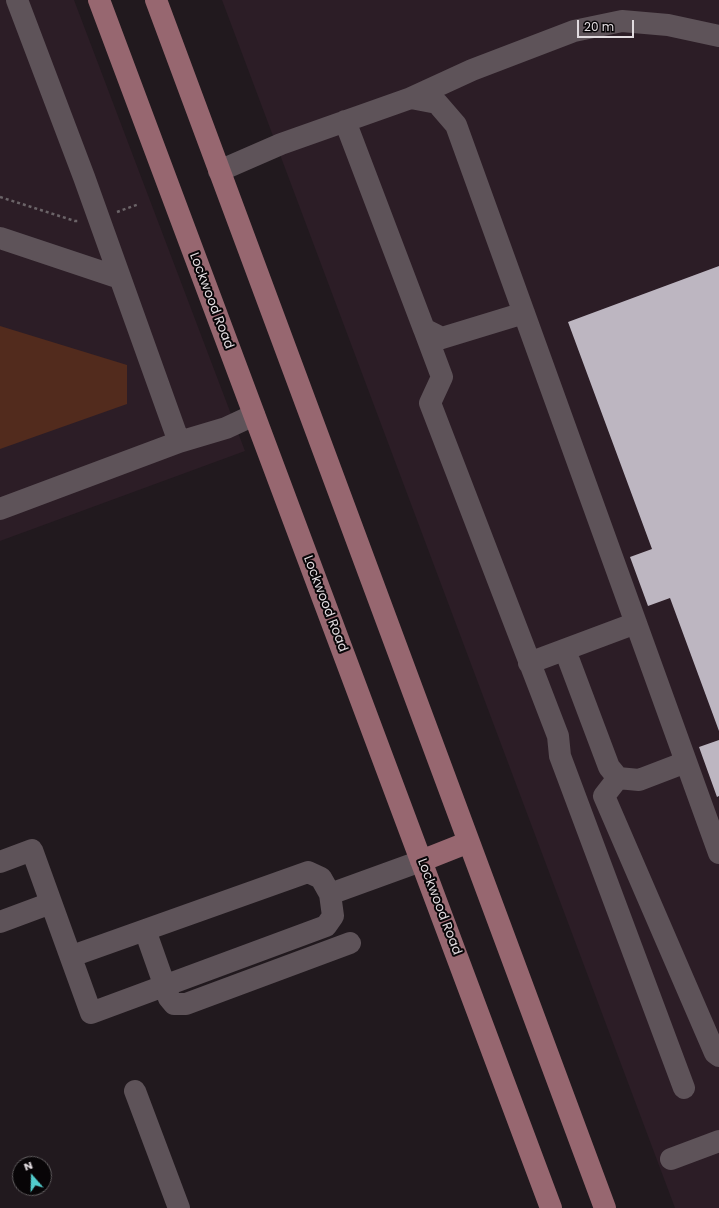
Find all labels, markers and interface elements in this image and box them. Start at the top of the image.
scale bar [579,12,636,38]
text: 20 m [584,18,614,35]
street label: Lockwood Road [185,251,237,351]
street label: Lockwood Road [299,554,351,654]
street label: Lockwood Road [413,857,465,957]
north arrow [12,1156,52,1196]
text: N [22,1157,35,1175]

